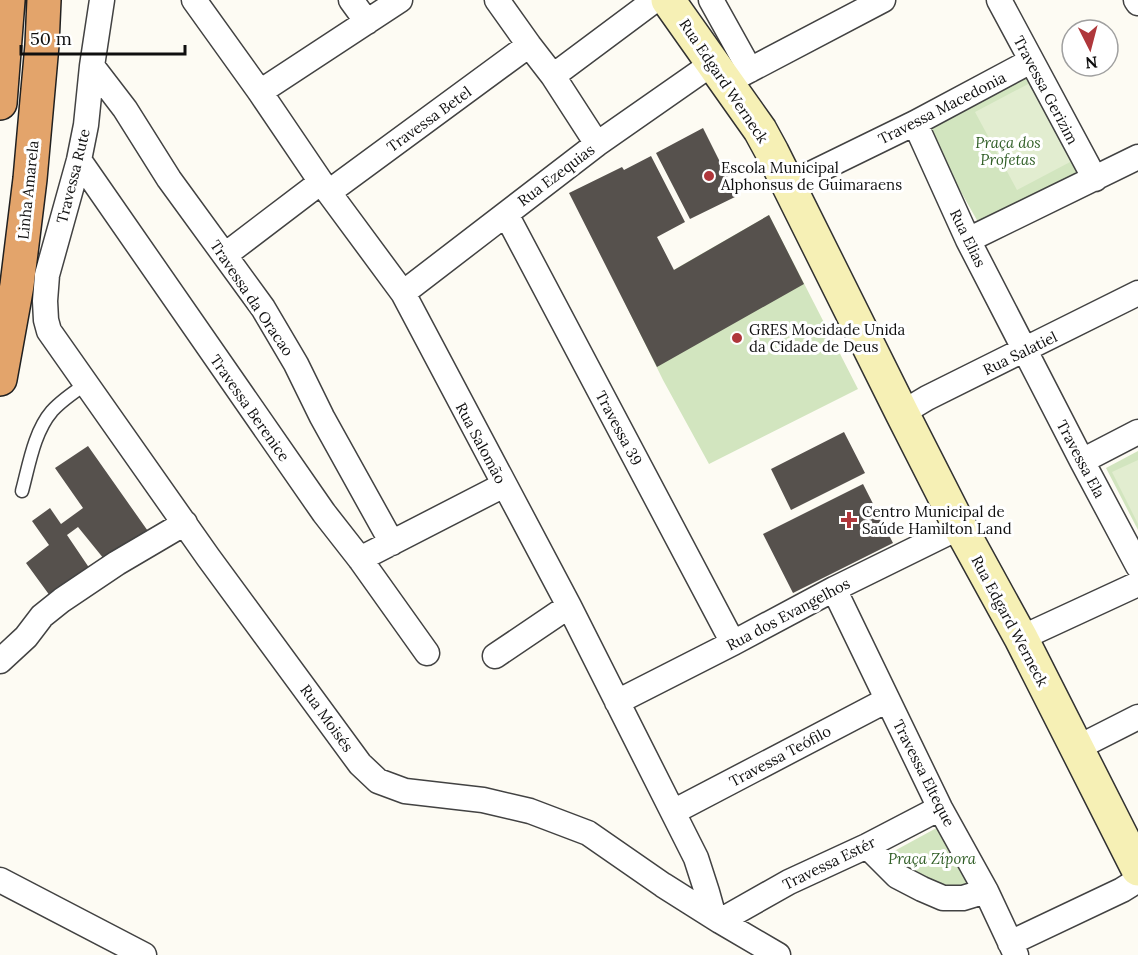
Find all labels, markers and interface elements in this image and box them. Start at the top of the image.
street label: Rua Edgard Werneck [675,15,773,147]
scale bar [21,18,184,56]
north arrow [1060,18,1120,78]
text: 50 m [30,27,72,50]
street label: Travessa Gerizim [1009,33,1083,147]
text: N [1084,52,1099,74]
street label: Travessa Macedonia [875,67,1009,148]
street label: Travessa Betel [383,82,475,156]
street label: Travessa Rute [52,127,94,225]
park label: Praça dos Profetas [975,133,1041,169]
street label: Linha Amarela [13,139,43,240]
street label: Rua Ezequias [514,140,598,210]
place label: Escola Municipal Alphonsus de Guimaraens [720,158,902,194]
marker: Escola Municipal Alphonsus de Guimaraens [702,169,716,183]
street label: Rua Elias [946,206,990,270]
street label: Travessa da Oracao [206,236,298,360]
place label: GRES Mocidade Unida da Cidade de Deus [749,320,906,356]
street label: Rua Salatiel [980,327,1060,379]
marker: GRES Mocidade Unida da Cidade de Deus [730,331,744,345]
street label: Travessa Berenice [206,351,294,465]
street label: Travessa 39 [591,388,647,468]
street label: Rua Salomão [452,399,510,487]
street label: Travessa Ela [1052,417,1110,502]
place label: Centro Municipal de Saúde Hamilton Land [862,502,1012,538]
marker: Centro Municipal de Saúde Hamilton Land [840,511,858,529]
street label: Rua Edgard Werneck [967,552,1053,690]
street label: Rua dos Evangelhos [723,573,853,655]
street label: Rua Moisés [296,681,358,755]
street label: Travessa Elteque [889,716,959,830]
street label: Travessa Teófilo [726,721,834,791]
street label: Travessa Estér [779,832,879,894]
park label: Praça Zípora [888,849,977,868]

